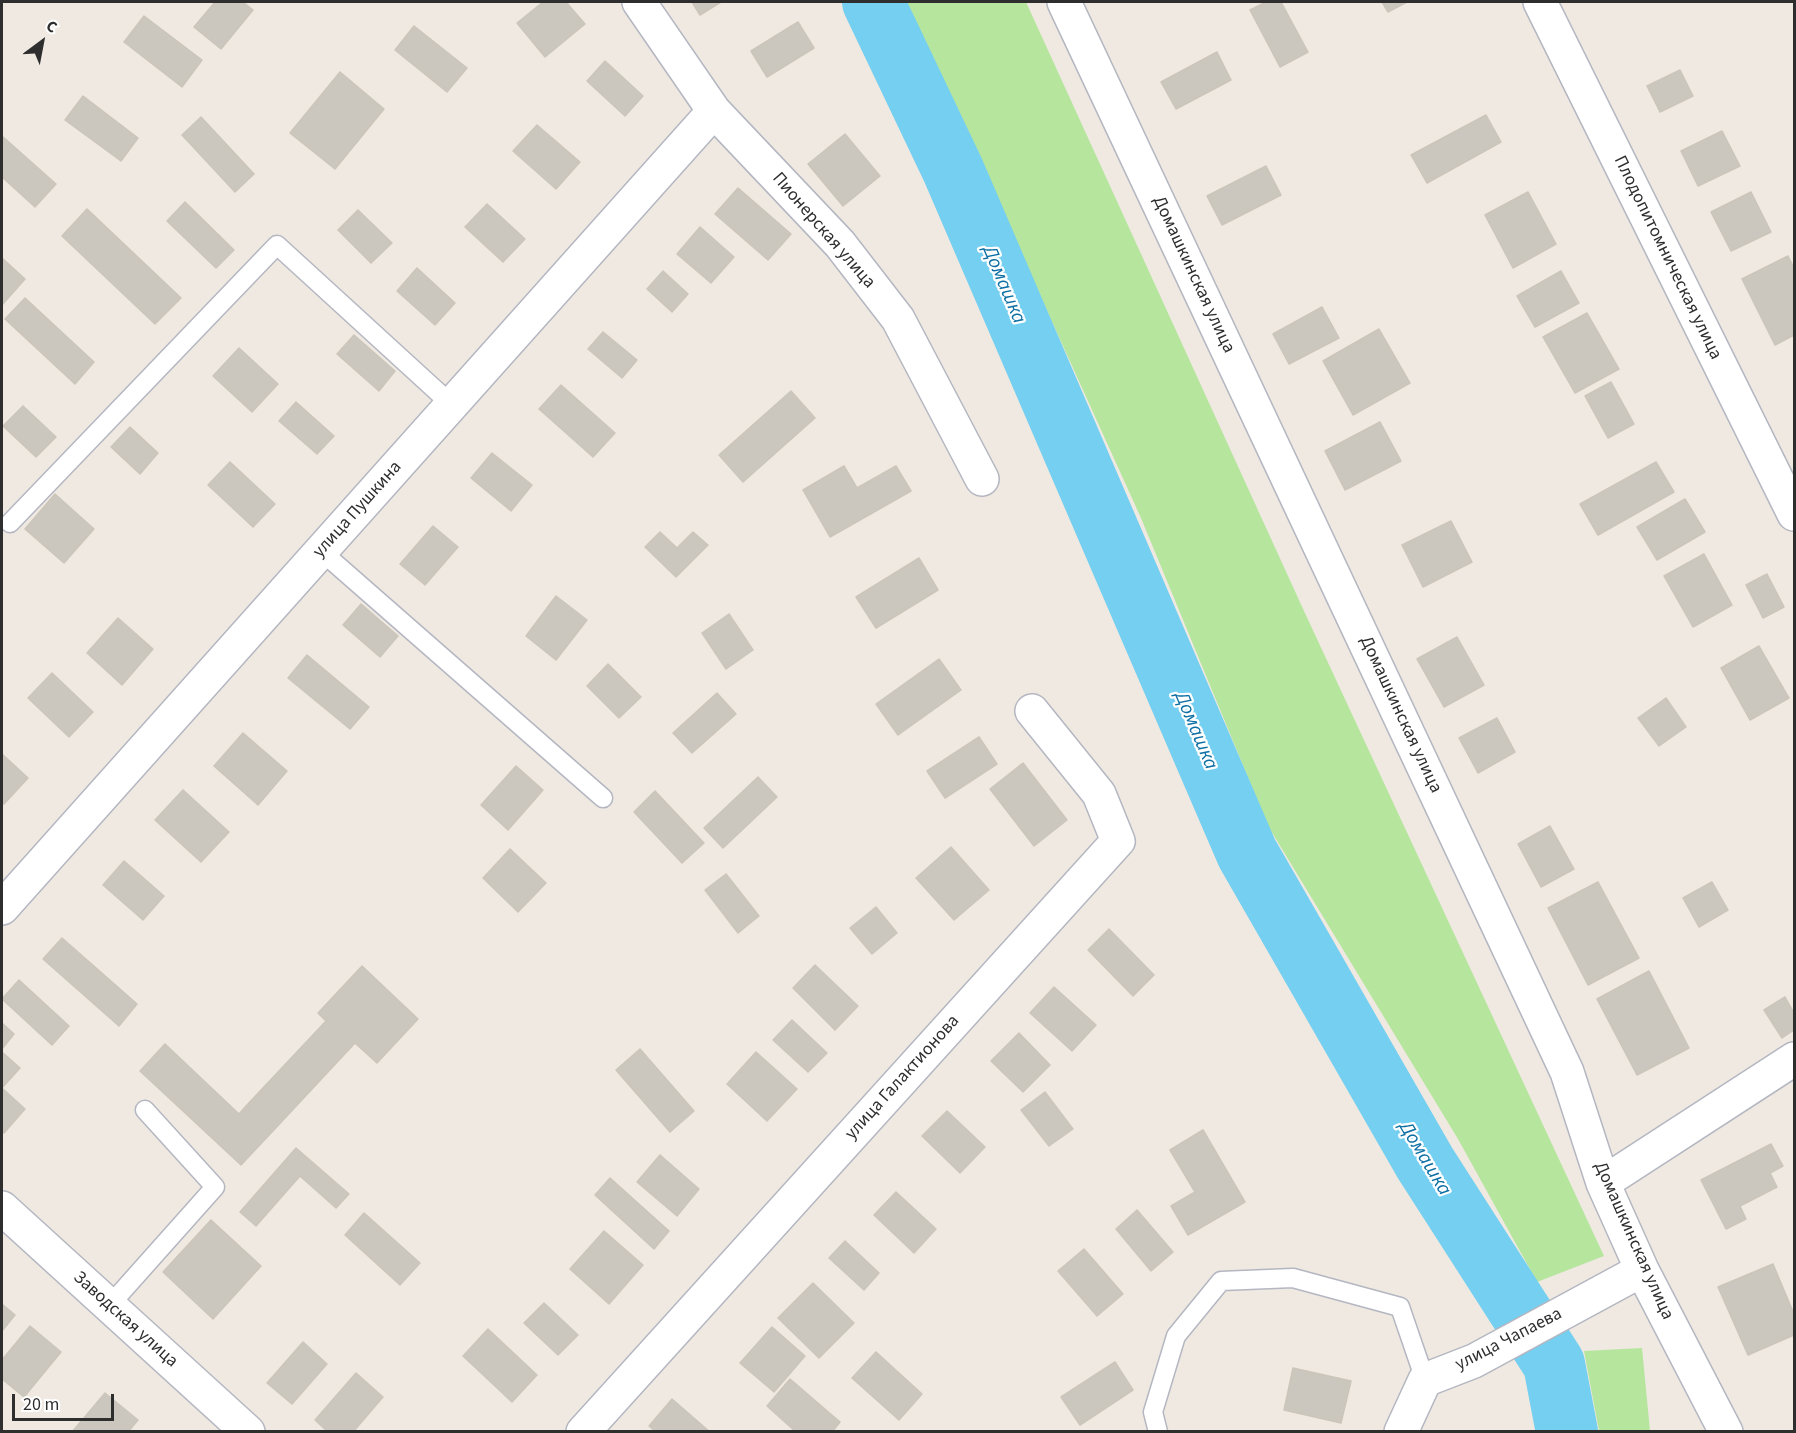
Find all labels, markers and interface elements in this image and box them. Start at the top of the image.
north arrow [12,12,72,72]
text: С [42,15,61,39]
street label: Плодопитомническая улица [1608,153,1726,363]
street label: Пионерская улица [767,169,879,293]
street label: Домашкинская улица [1147,193,1239,357]
water label: Домашка [976,242,1030,328]
street label: улица Пушкина [309,457,407,563]
street label: Домашкинская улица [1354,633,1446,797]
water label: Домашка [1168,688,1222,774]
street label: улица Галактионова [841,1011,965,1145]
water label: Домашка [1393,1118,1455,1200]
street label: Домашкинская улица [1588,1159,1678,1323]
street label: Заводская улица [68,1267,182,1373]
street label: улица Чапаева [1452,1304,1566,1376]
scale bar [15,1382,117,1420]
text: 20 m [23,1392,59,1417]

